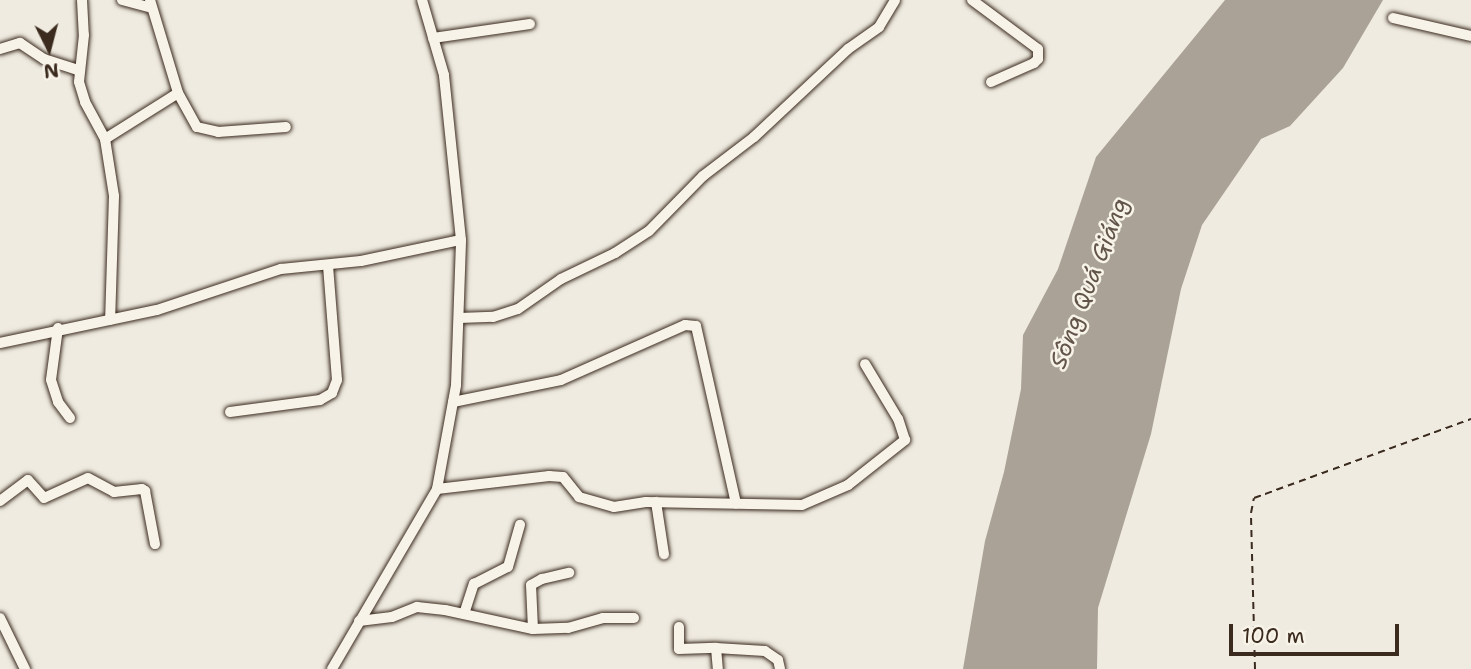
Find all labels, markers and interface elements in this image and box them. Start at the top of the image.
north arrow [14,14,84,84]
text: N [42,57,60,84]
water label: Sông Quá Giáng [1044,194,1134,372]
scale bar [1233,610,1403,654]
text: 100 m [1242,622,1305,650]

